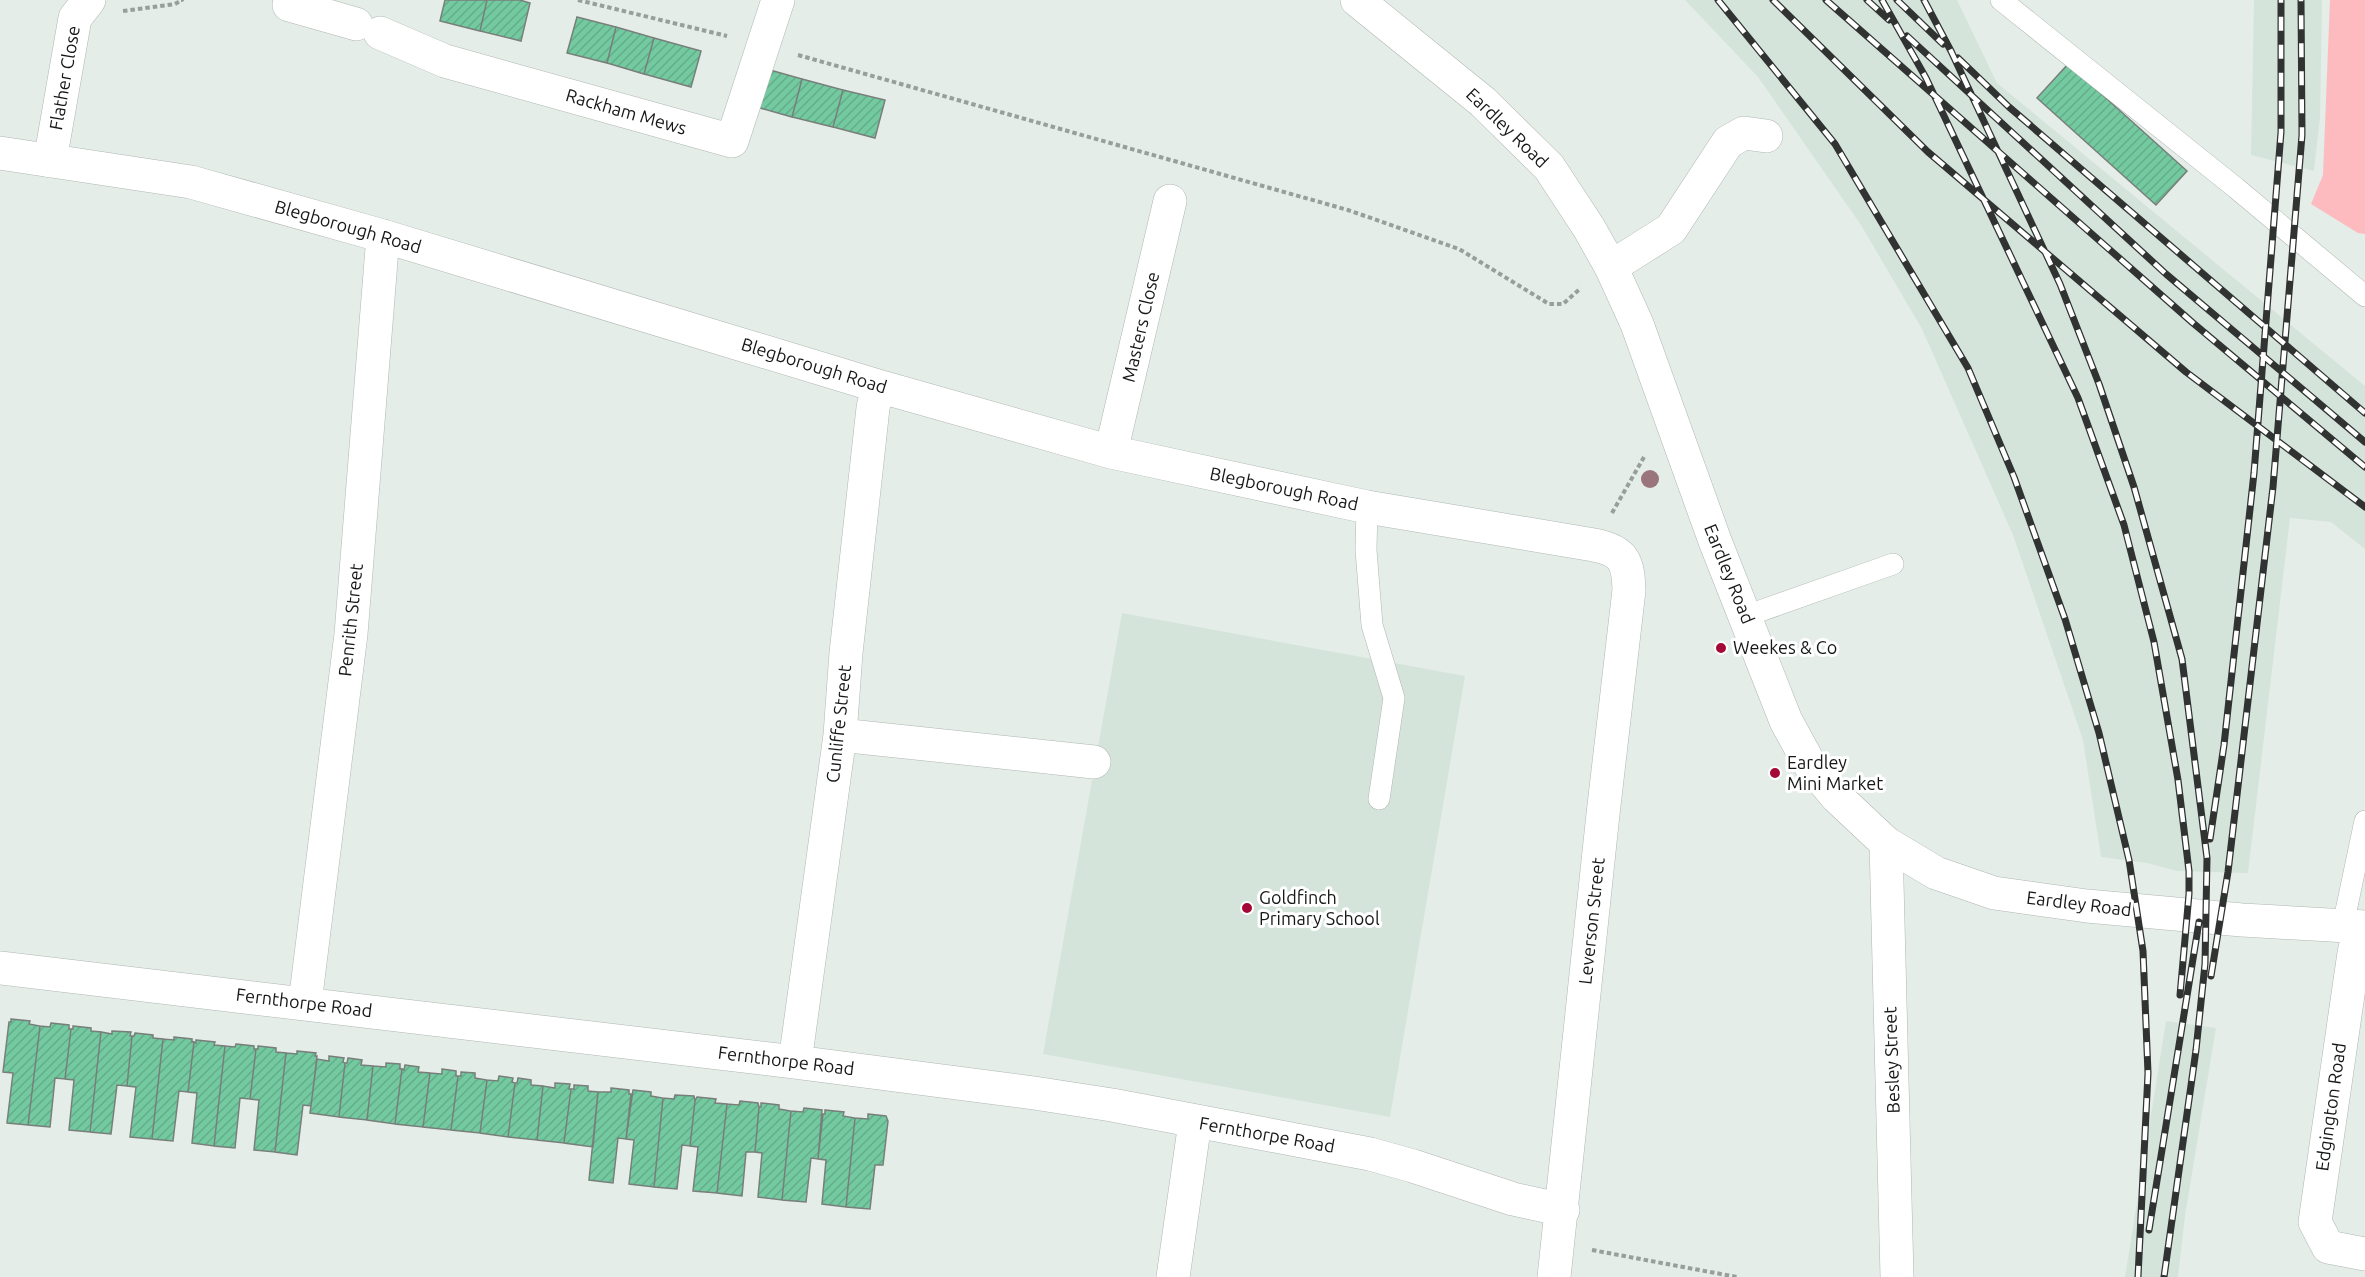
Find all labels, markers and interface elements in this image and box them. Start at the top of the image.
street label: Flather Close [45,24,83,132]
street label: Eardley Road [1463,83,1553,171]
street label: Rackham Mews [564,84,689,138]
street label: Blegborough Road [273,196,424,257]
street label: Masters Close [1118,270,1162,384]
street label: Blegborough Road [739,333,890,397]
street label: Blegborough Road [1208,463,1360,514]
street label: Eardley Road [1701,521,1759,626]
street label: Penrith Street [334,562,366,677]
place label: Weekes & Co [1733,637,1837,657]
marker: Weekes & Co [1714,641,1728,655]
street label: Cunliffe Street [822,664,854,784]
place label: Eardley Mini Market [1787,752,1883,793]
marker: Eardley Mini Market [1768,766,1782,780]
street label: Leverson Street [1574,856,1608,985]
place label: Goldfinch Primary School [1259,887,1380,928]
street label: Eardley Road [2025,887,2133,919]
marker: Goldfinch Primary School [1240,901,1254,915]
street label: Fernthorpe Road [235,984,373,1020]
street label: Besley Street [1879,1006,1903,1114]
street label: Edgington Road [2311,1041,2349,1172]
street label: Fernthorpe Road [717,1042,855,1078]
street label: Fernthorpe Road [1198,1112,1337,1156]

